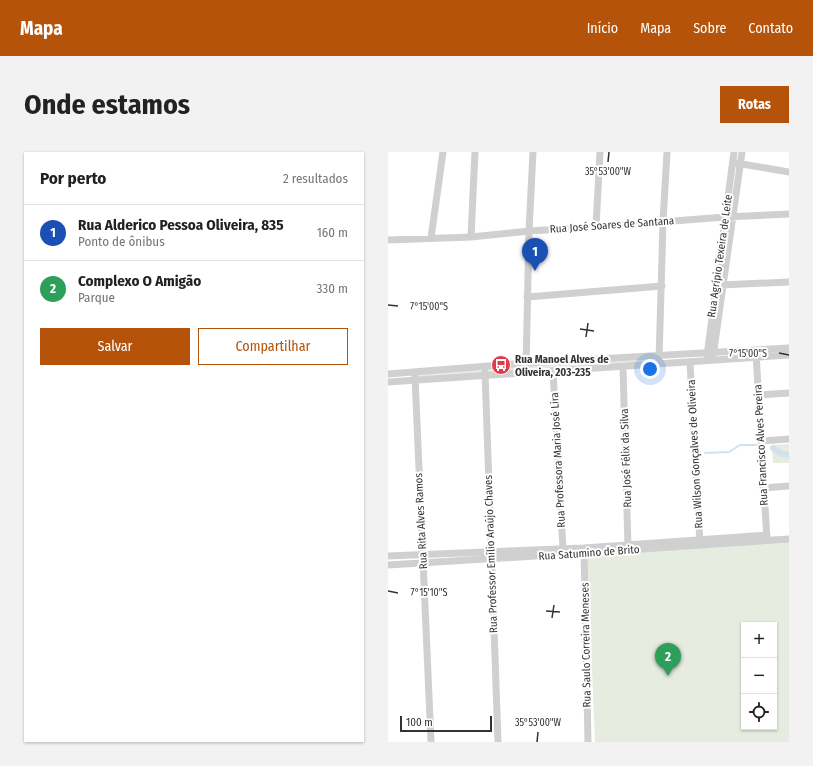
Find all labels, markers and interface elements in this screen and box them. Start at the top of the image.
text: Mapa [20,17,63,40]
text: Início [587,20,618,37]
text: Mapa [640,20,671,37]
text: Sobre [693,20,726,37]
text: Contato [748,20,793,37]
button: Rotas [720,86,789,123]
text: Onde estamos [24,88,190,121]
text: 35°53'00"W [585,166,632,178]
text: Por perto [40,168,106,189]
text: 2 resultados [283,171,348,186]
street label: Rua Agrípio Texeira de Leite [705,194,735,318]
street label: Rua José Soares de Santana [549,214,675,236]
text: Rua Alderico Pessoa Oliveira, 835 [78,216,284,234]
text: 1 [50,225,56,240]
text: 160 m [317,225,348,240]
text: Ponto de ônibus [78,234,165,249]
pin: 1 [522,238,548,271]
text: Complexo O Amigão [78,272,201,290]
text: 2 [50,281,56,296]
text: 330 m [316,281,348,296]
text: Parque [78,290,115,305]
text: 7°15'00"S [410,301,448,313]
button: Salvar [40,328,190,365]
button: Compartilhar [198,328,348,365]
text: 7°15'00"S [729,348,767,360]
place label: Rua Manoel Alves de Oliveira, 203-235 [515,353,609,379]
bus stop icon: Rua Manoel Alves de Oliveira, 203-235 [490,354,512,376]
your location [640,359,660,379]
street label: Rua Wilson Gonçalves de Oliveira [685,379,705,529]
street label: Rua Francisco Alves Pereira [751,384,771,506]
street label: Rua Professora Maria José Lira [548,392,568,528]
street label: Rua José Félix da Silva [618,408,634,508]
street label: Rua Rita Alves Ramos [412,472,430,569]
street label: Rua Professor Emílio Araújo Chaves [482,474,500,633]
street label: Rua Satumino de Brito [538,543,640,563]
street label: Rua Saulo Correira Meneses [578,582,594,708]
text: 7°15'10"S [411,587,447,599]
map controls [741,622,777,730]
button: + [741,622,777,658]
pin: 2 [655,643,681,676]
button: − [741,658,777,694]
button: locate [741,694,777,730]
scale bar [400,714,492,733]
text: 100 m [406,716,433,729]
text: 35°53'00"W [515,717,562,729]

